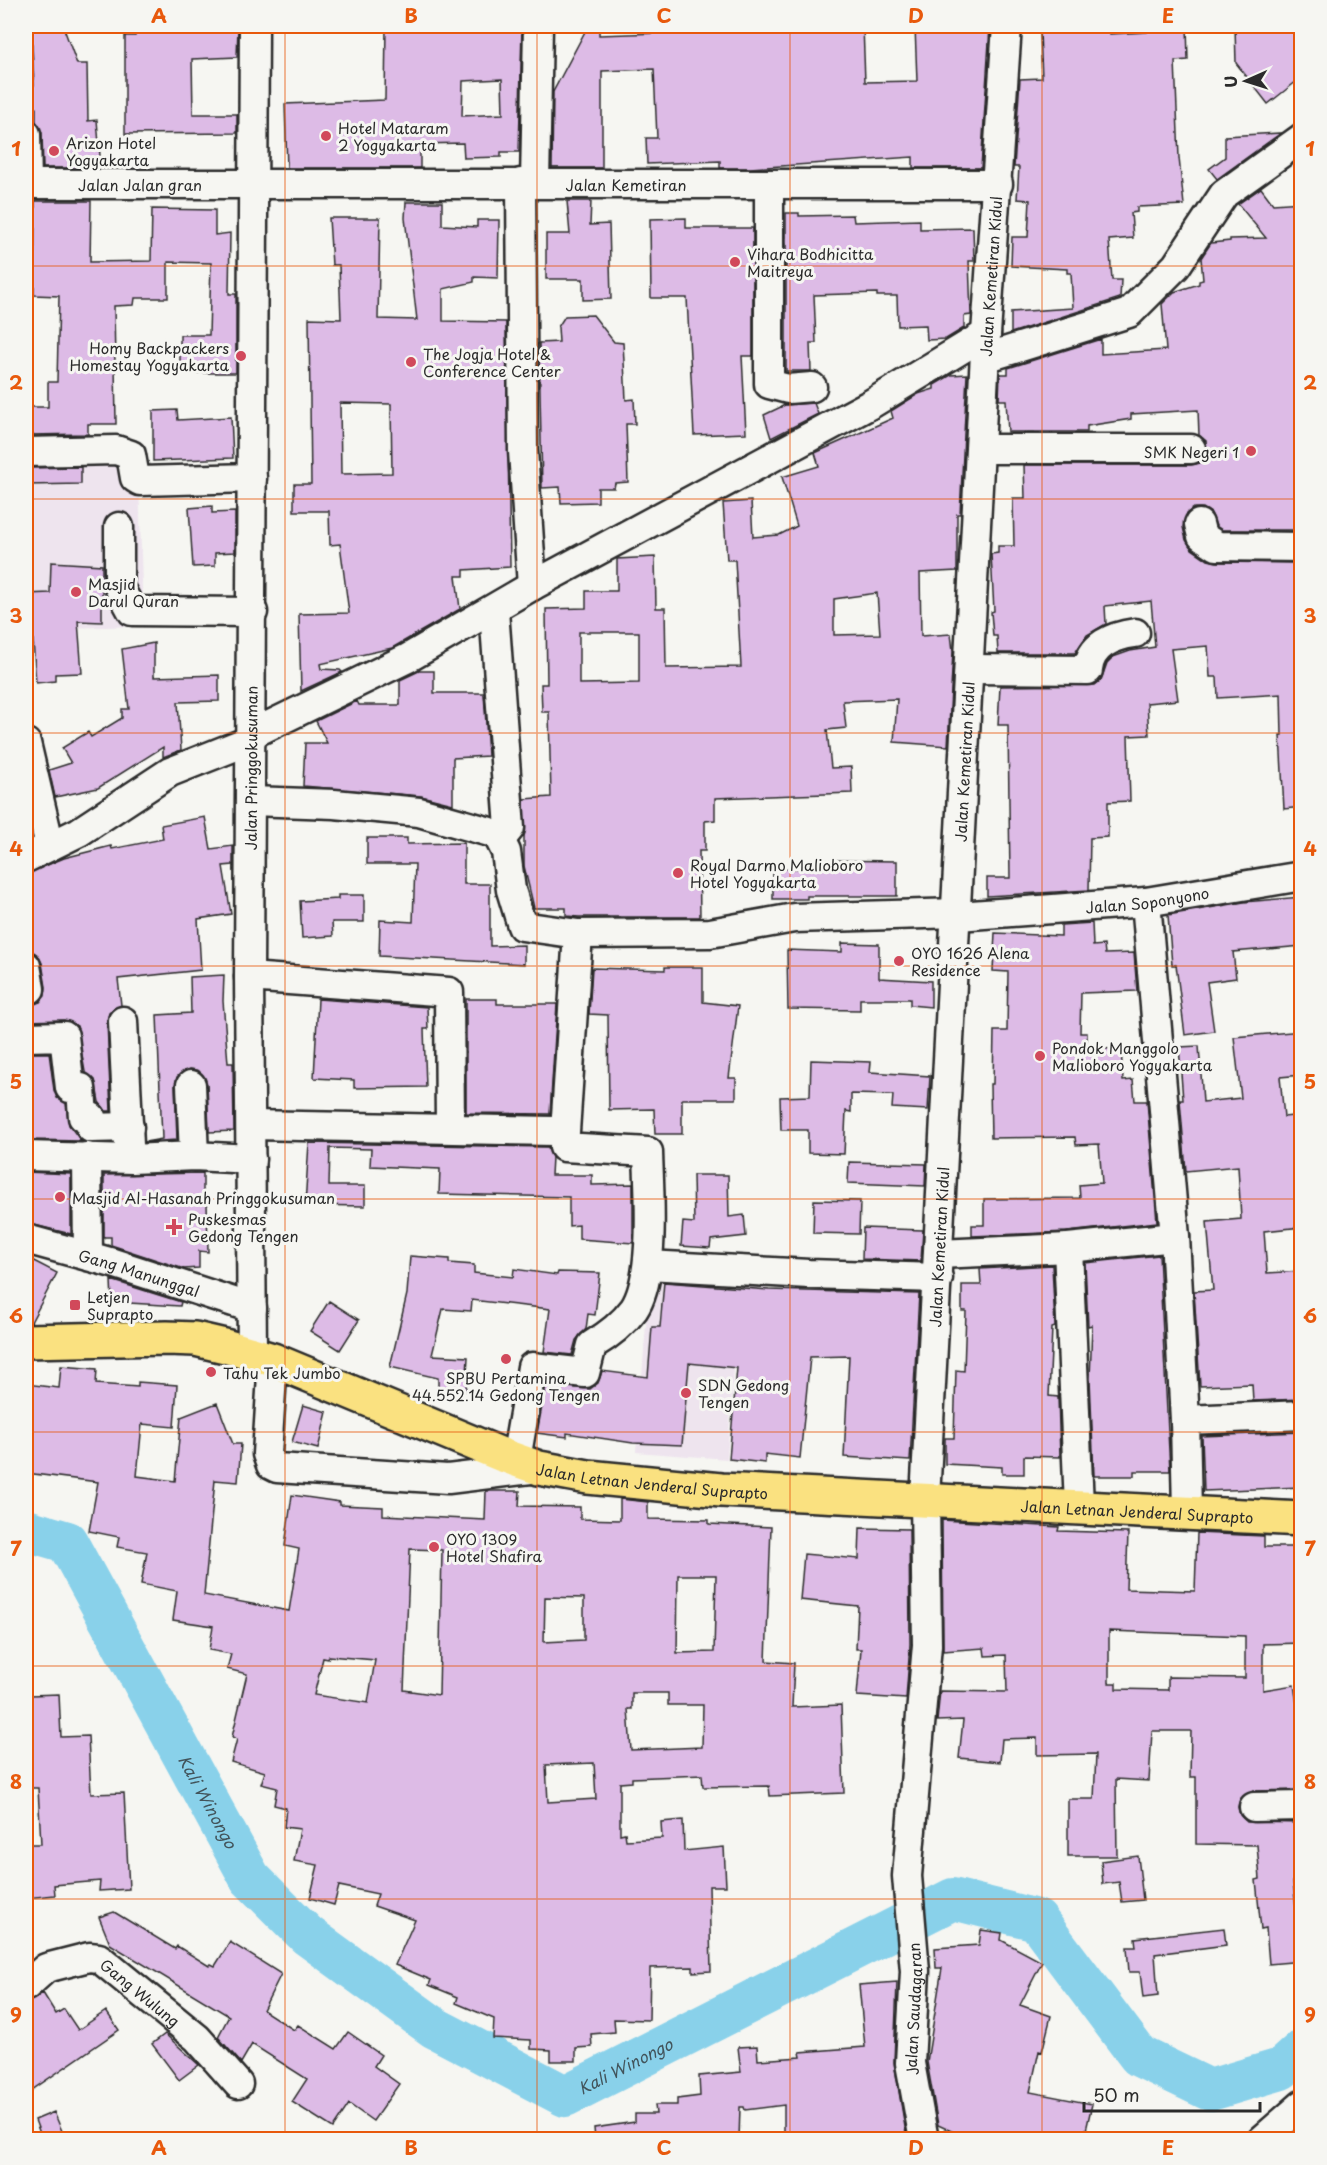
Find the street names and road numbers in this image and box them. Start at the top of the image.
street label: Jalan Jalan gran [78,173,202,196]
street label: Jalan Kemetiran [566,173,686,196]
street label: Jalan Kemetiran Kidul [973,195,1007,357]
street label: Jalan Kemetiran Kidul [948,681,979,842]
street label: Jalan Pringgokusuman [238,686,262,850]
street label: Jalan Soponyono [1085,880,1211,918]
street label: Jalan Kemetiran Kidul [923,1166,954,1328]
street label: Gang Manunggal [76,1243,203,1302]
street label: Jalan Letnan Jenderal Suprapto [534,1456,769,1504]
street label: Jalan Letnan Jenderal Suprapto [1020,1493,1254,1528]
street label: Jalan Saudagaran [898,1942,927,2078]
street label: Gang Wulung [96,1952,185,2032]

